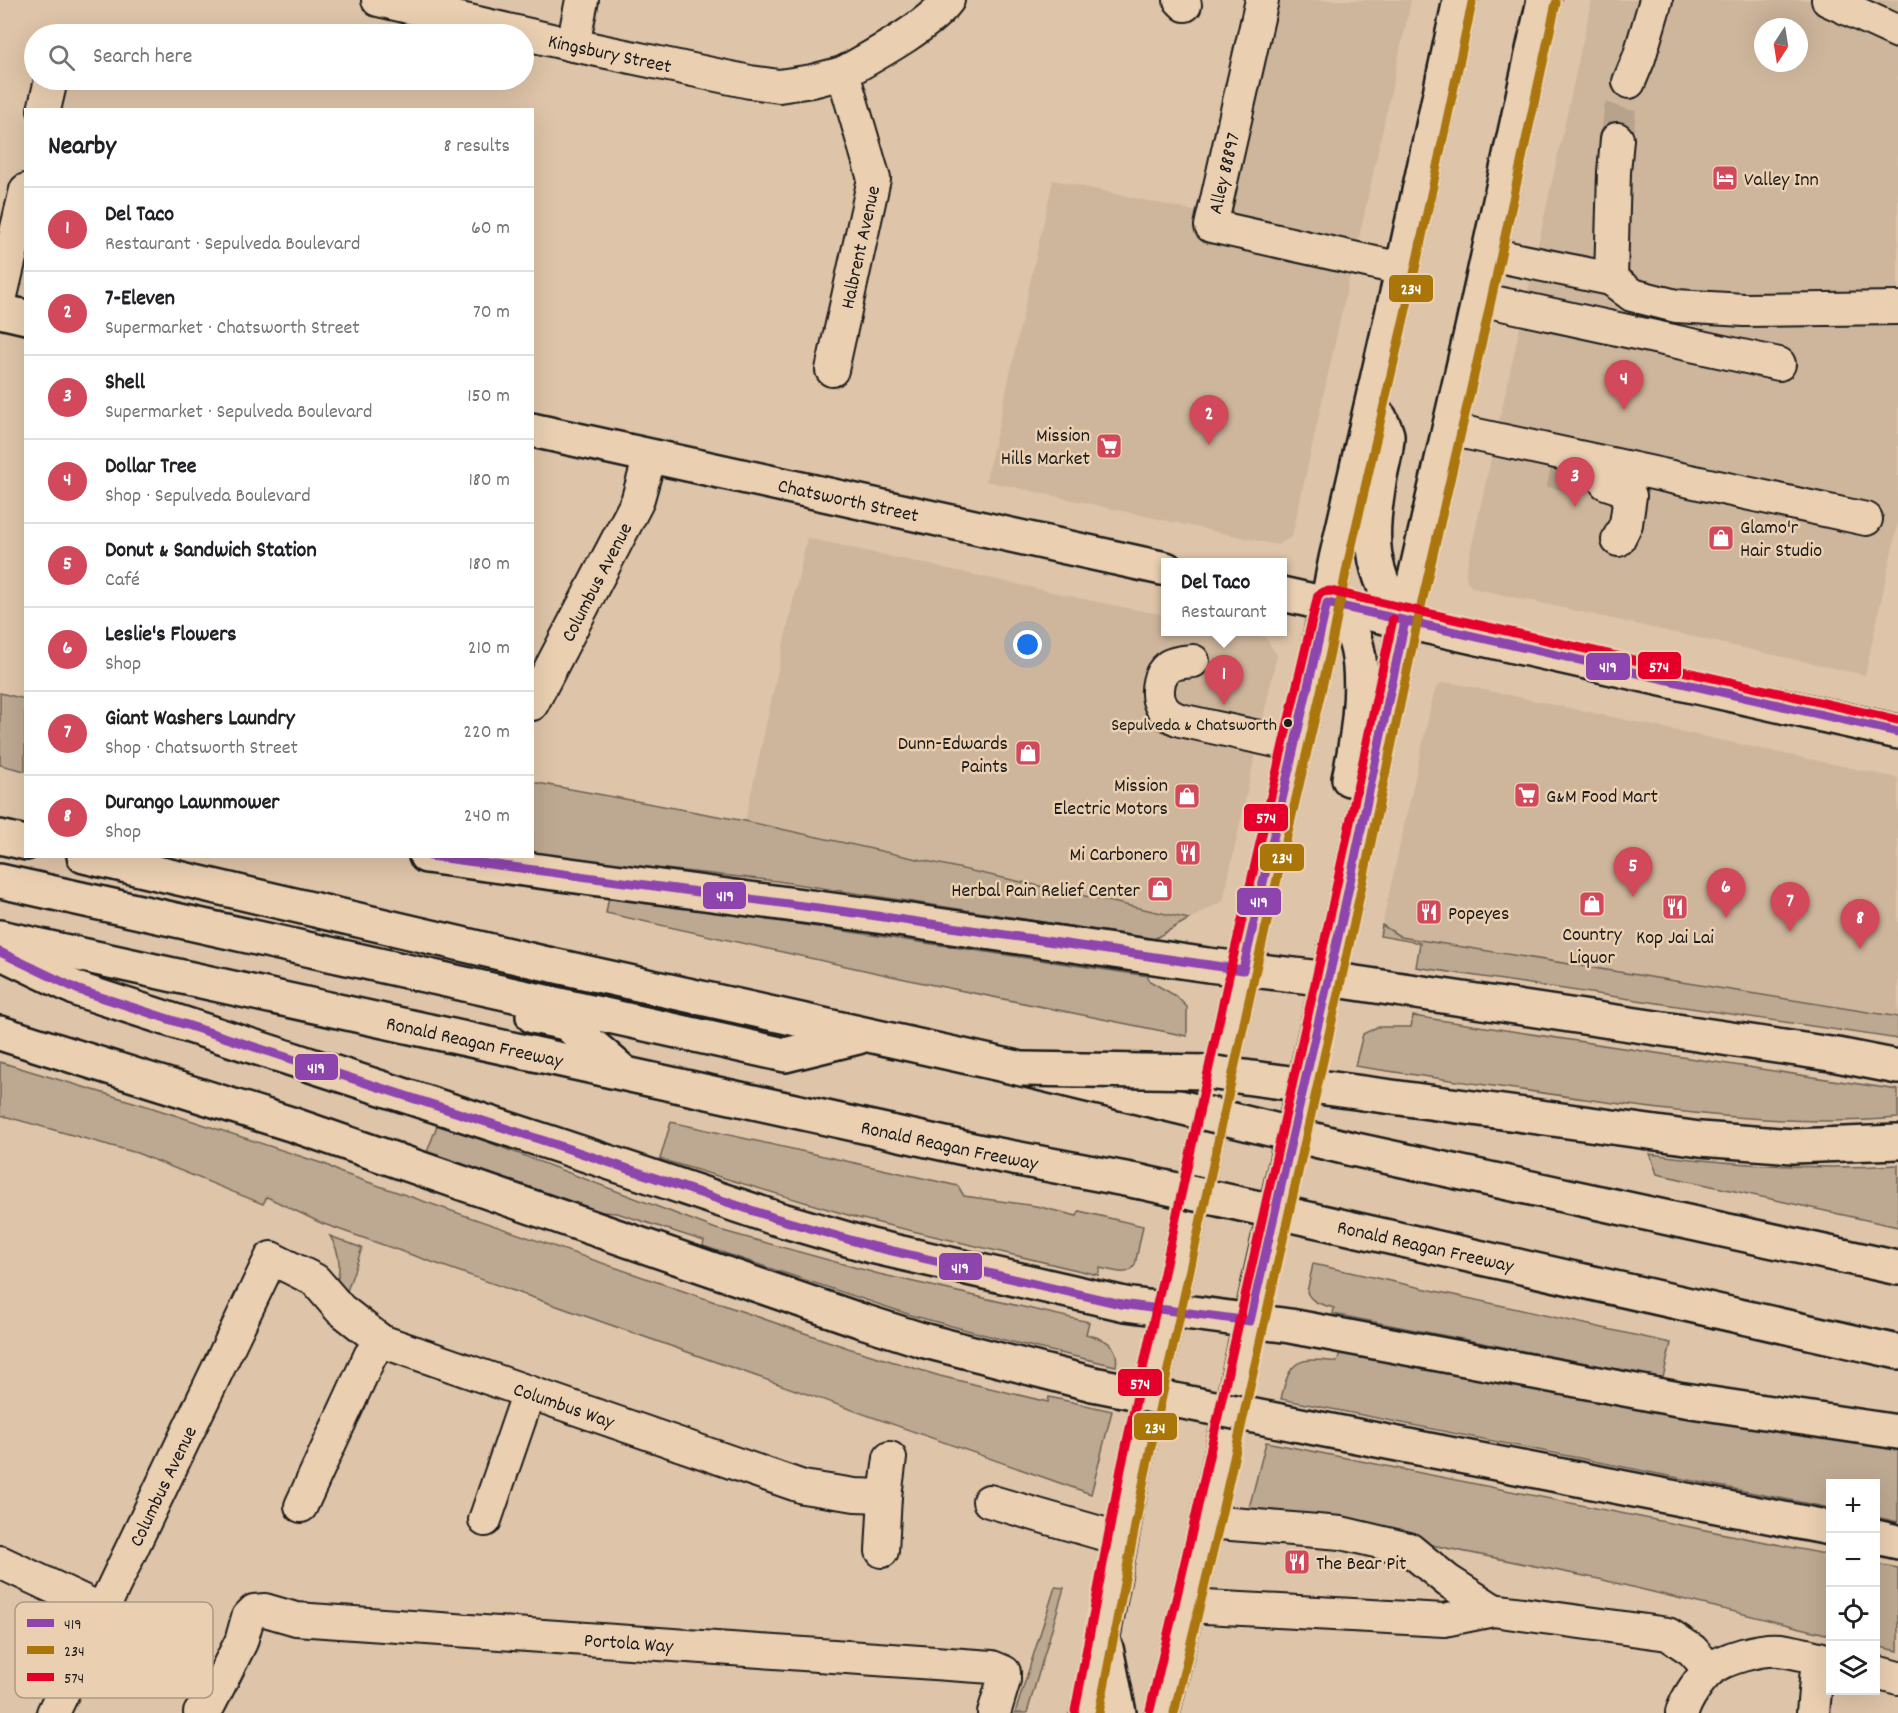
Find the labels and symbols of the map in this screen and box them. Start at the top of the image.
north arrow [1754,18,1808,72]
street label: Kingsbury Street [545,29,674,82]
street label: Alley 88897 [1203,130,1249,217]
hotel icon: Valley Inn [1710,163,1740,193]
place label: Valley Inn [1744,167,1819,195]
street label: Halbrent Avenue [835,183,889,312]
line badge: 234 [1388,274,1434,303]
text: 234 [1401,279,1421,302]
pin: 4 [1604,360,1644,410]
pin: 2 [1190,396,1228,445]
place label: Mission Hills Market [1001,423,1090,474]
supermarket icon: Mission Hills Market [1094,431,1124,461]
pin: 3 [1556,458,1594,507]
street label: Chatsworth Street [775,473,921,531]
place label: Glamo'r Hair Studio [1740,515,1822,566]
street label: Columbus Avenue [556,518,641,648]
shop icon: Glamo'r Hair Studio [1706,523,1736,553]
your location [1013,630,1042,659]
line badge: 574 [1637,651,1682,680]
line badge: 419 [1585,652,1631,681]
pin: 1 [1204,656,1244,705]
text: 419 [1599,657,1617,680]
text: 574 [1649,657,1669,680]
place label: Sepulveda & Chatsworth [1111,714,1277,739]
marker: Sepulveda & Chatsworth [1282,717,1294,729]
place label: Dunn-Edwards Paints [898,731,1008,782]
shop icon: Dunn-Edwards Paints [1013,738,1043,768]
place label: Mission Electric Motors [1054,773,1168,824]
supermarket icon: G&M Food Mart [1512,780,1542,810]
shop icon: Mission Electric Motors [1172,781,1202,811]
place label: G&M Food Mart [1546,784,1658,812]
line badge: 574 [1243,803,1289,832]
text: 574 [1256,808,1276,831]
restaurant icon: Mi Carbonero [1173,838,1203,868]
place label: Mi Carbonero [1069,842,1168,870]
line badge: 234 [1259,843,1305,872]
text: 234 [1272,848,1292,871]
pin: 5 [1614,848,1652,897]
pin: 6 [1706,868,1746,918]
shop icon: Herbal Pain Relief Center [1145,874,1175,904]
place label: Herbal Pain Relief Center [951,878,1141,906]
line badge: 419 [702,881,747,910]
pin: 7 [1770,882,1810,932]
text: 419 [716,886,734,909]
line badge: 419 [1236,887,1282,916]
shop icon: Country Liquor [1577,889,1607,919]
text: 419 [1250,892,1268,915]
restaurant icon: Kop Jai Lai [1660,892,1690,922]
restaurant icon: Popeyes [1414,897,1444,927]
pin: 8 [1840,900,1880,949]
place label: Popeyes [1448,901,1509,929]
place label: Country Liquor [1562,922,1623,973]
place label: Kop Jai Lai [1636,925,1714,953]
street label: Ronald Reagan Freeway [383,1011,566,1077]
line badge: 419 [294,1053,339,1081]
text: 419 [307,1058,325,1081]
street label: Ronald Reagan Freeway [858,1115,1041,1179]
street label: Ronald Reagan Freeway [1334,1215,1517,1282]
line badge: 419 [938,1252,983,1281]
text: 419 [951,1258,969,1281]
line badge: 574 [1117,1368,1163,1397]
text: 574 [1130,1374,1150,1397]
street label: Columbus Way [509,1377,618,1438]
line badge: 234 [1133,1412,1178,1441]
text: 234 [1145,1418,1165,1441]
street label: Columbus Avenue [124,1422,206,1552]
restaurant icon: The Bear Pit [1282,1547,1312,1577]
place label: The Bear Pit [1316,1551,1406,1579]
legend [15,1602,213,1698]
text: 419 [64,1614,81,1637]
street label: Portola Way [583,1628,675,1662]
text: 234 [64,1641,85,1664]
text: 574 [64,1668,84,1691]

